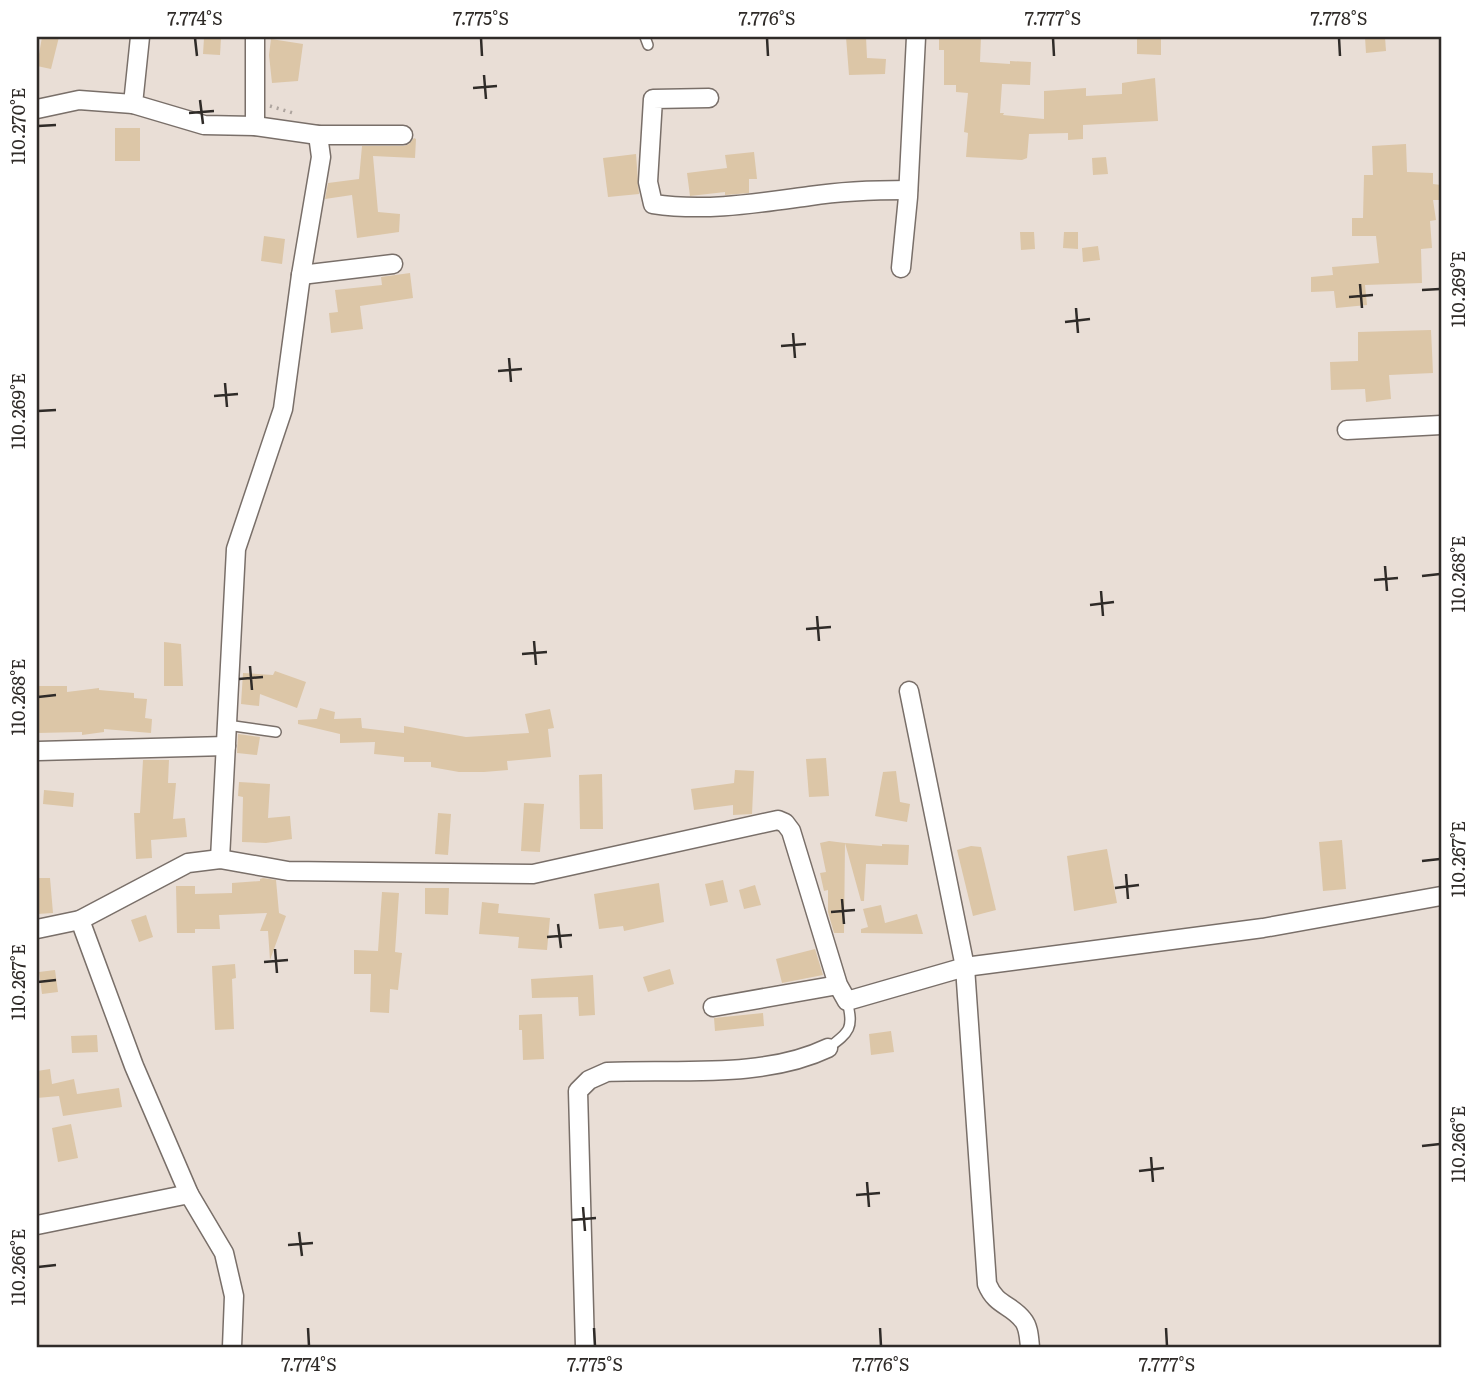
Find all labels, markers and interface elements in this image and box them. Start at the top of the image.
text: 7.774°S [167,4,223,31]
text: 7.775°S [453,4,509,31]
text: 7.776°S [739,4,795,31]
text: 7.777°S [1025,4,1081,31]
text: 7.778°S [1310,4,1368,31]
text: 110.270°E [4,88,31,164]
text: 110.269°E [1444,251,1471,327]
text: 110.269°E [4,373,31,449]
text: 110.268°E [1444,535,1471,613]
text: 110.268°E [4,658,31,736]
text: 110.267°E [1444,821,1471,897]
text: 110.267°E [4,944,31,1020]
text: 110.266°E [1444,1106,1471,1182]
text: 110.266°E [4,1229,31,1305]
text: 7.774°S [281,1350,337,1377]
text: 7.775°S [567,1350,623,1377]
text: 7.776°S [853,1350,909,1377]
text: 7.777°S [1139,1350,1195,1377]

